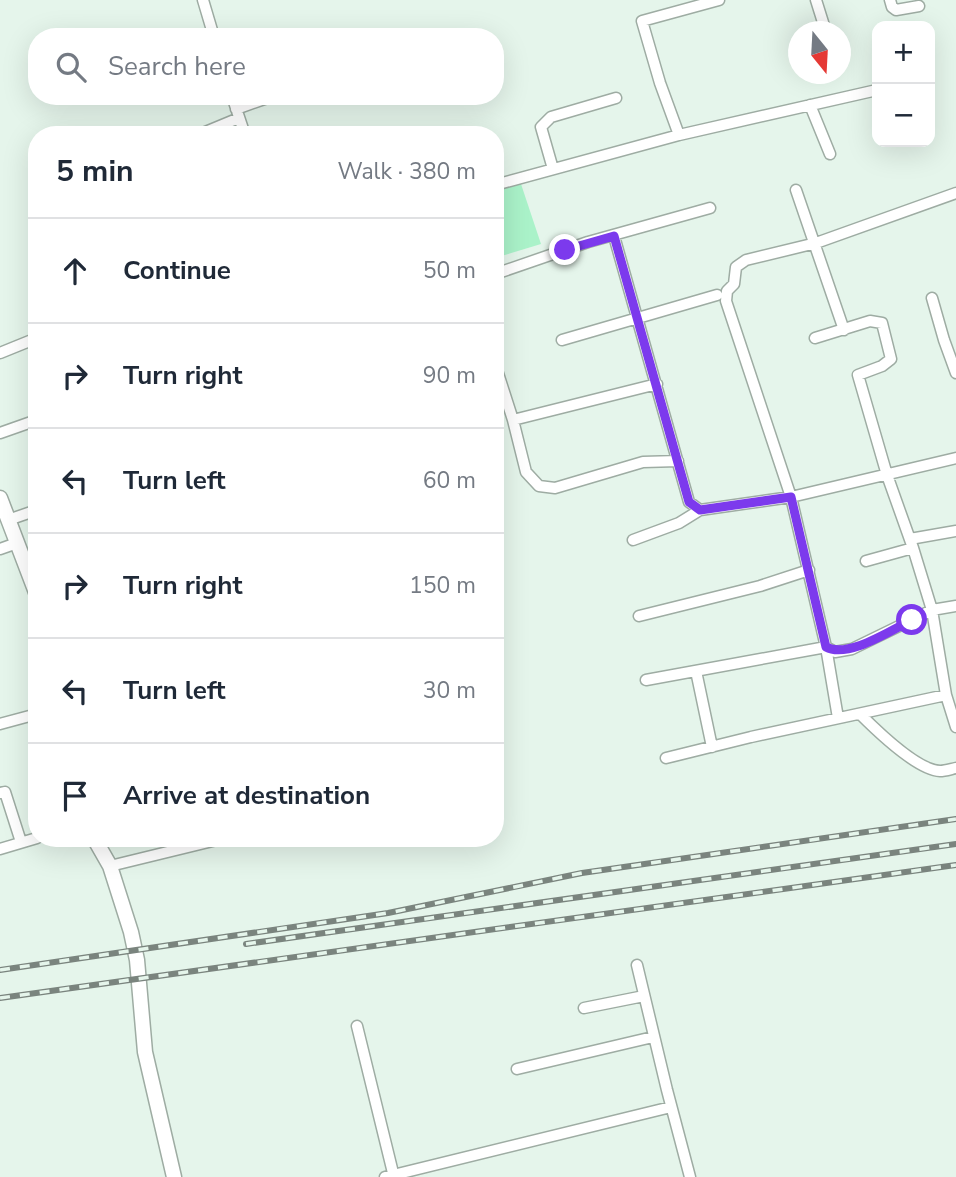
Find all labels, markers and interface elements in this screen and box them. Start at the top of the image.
north arrow [788,21,851,84]
map controls [872,21,935,147]
button: + [872,21,935,84]
search box [28,28,504,105]
icon: search [52,48,90,86]
text: Search here [108,49,246,84]
button: − [872,84,935,147]
text: 5 min [56,151,134,192]
text: Walk · 380 m [337,156,476,187]
route end [549,234,580,265]
icon: ahead [56,252,94,290]
text: Continue [123,253,231,288]
text: 50 m [423,255,476,286]
icon: right [56,357,94,395]
text: Turn right [123,358,242,393]
text: 90 m [423,360,476,391]
icon: left [56,462,94,500]
text: Turn left [123,463,226,498]
text: 60 m [423,465,476,496]
icon: right [56,567,94,605]
text: Turn right [123,568,242,603]
text: 150 m [409,570,476,601]
route start [896,604,927,635]
icon: left [56,672,94,710]
text: Turn left [123,673,226,708]
text: 30 m [423,675,476,706]
icon: arrive [56,777,94,815]
text: Arrive at destination [123,778,370,813]

